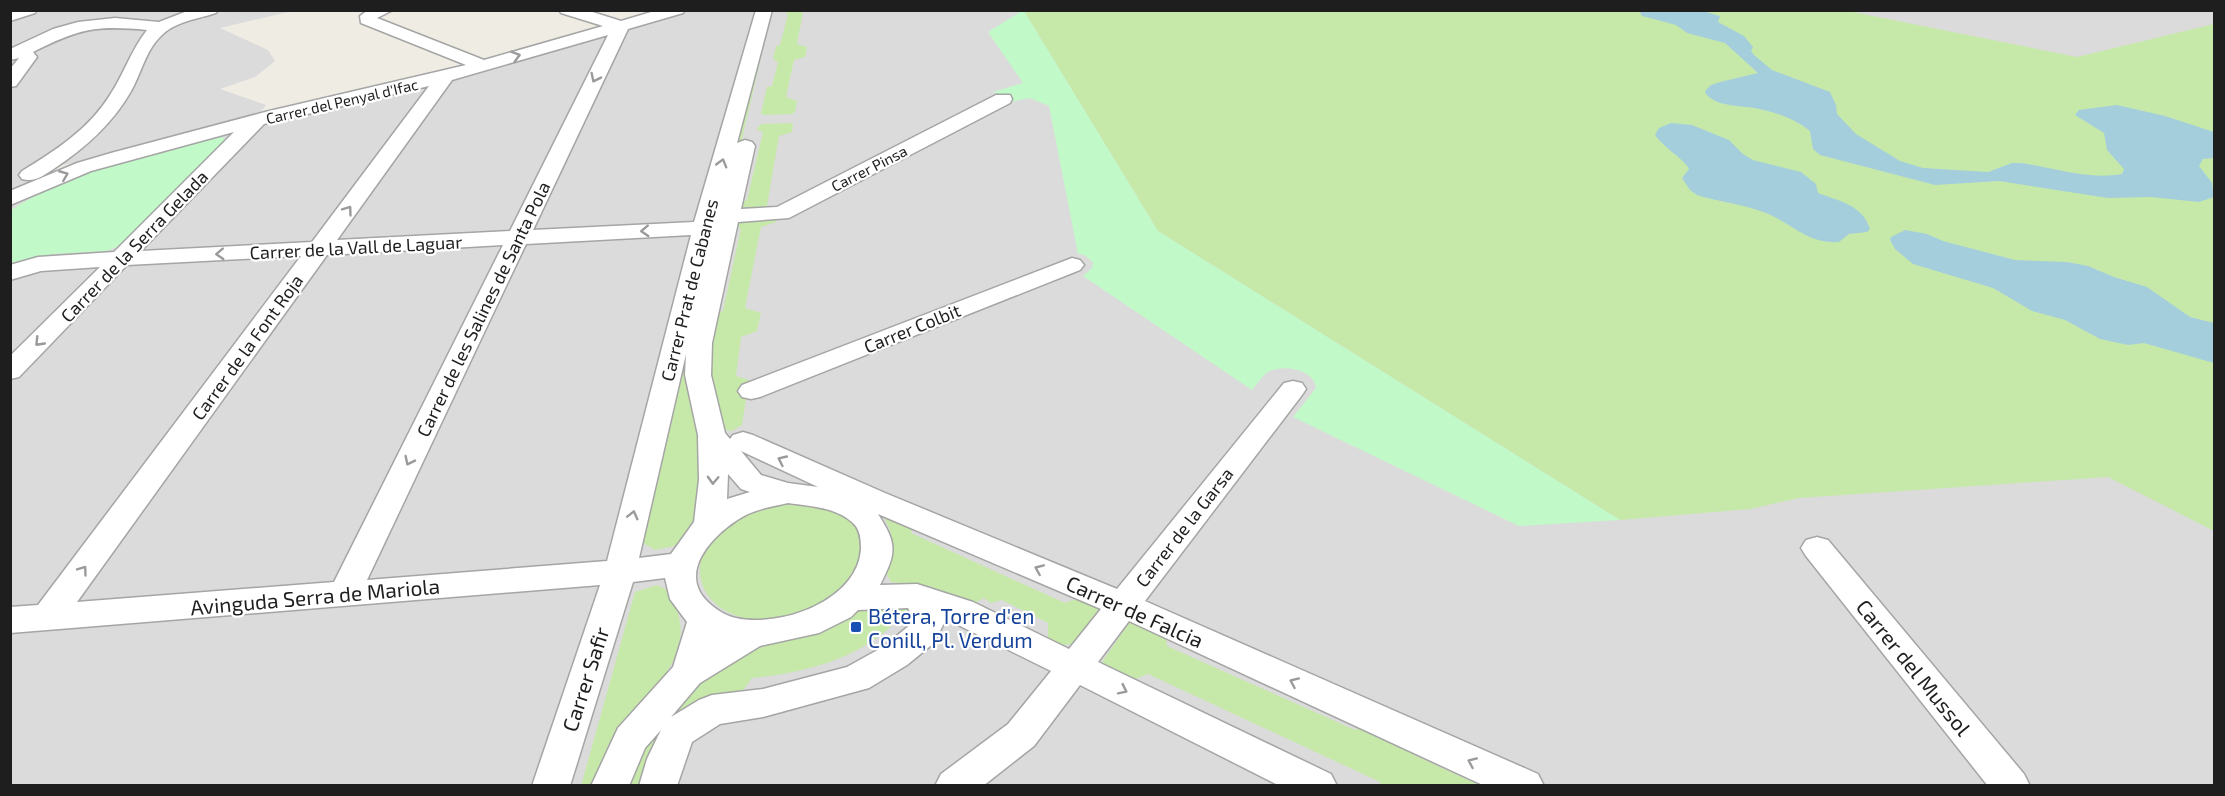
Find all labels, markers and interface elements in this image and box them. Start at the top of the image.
one-way arrow [511,50,521,63]
one-way arrow [591,72,603,83]
street label: Carrer del Penyal d'Ifac [264,75,420,127]
street label: Carrer Pinsa [828,141,910,195]
one-way arrow [715,158,727,169]
street label: Carrer de la Serra Gelada [56,165,212,327]
one-way arrow [57,170,68,182]
street label: Carrer de les Salines de Santa Pola [411,178,555,440]
street label: Carrer Prat de Cabanes [656,197,722,383]
one-way arrow [340,205,351,216]
one-way arrow [641,225,650,238]
street label: Carrer de la Vall de Laguar [249,230,463,264]
one-way arrow [216,248,225,261]
street label: Carrer de la Font Roja [187,270,307,424]
street label: Carrer Colbit [860,299,964,357]
one-way arrow [36,335,47,346]
one-way arrow [404,455,416,466]
one-way arrow [778,455,789,467]
street label: Carrer de la Garsa [1131,463,1237,591]
one-way arrow [707,475,720,484]
one-way arrow [626,510,639,520]
one-way arrow [1034,564,1045,576]
one-way arrow [76,566,87,577]
street label: Carrer de Falcia [1062,570,1208,652]
street label: Avinguda Serra de Mariola [189,573,441,619]
street label: Carrer del Mussol [1852,594,1977,741]
place label: Bétera, Torre d'en Conill, Pl. Verdum [868,603,1034,652]
marker: Bétera, Torre d'en Conill, Pl. Verdum [849,620,863,634]
street label: Carrer Safir [556,623,614,734]
one-way arrow [1290,677,1301,689]
one-way arrow [1116,683,1127,695]
one-way arrow [1467,757,1478,769]

